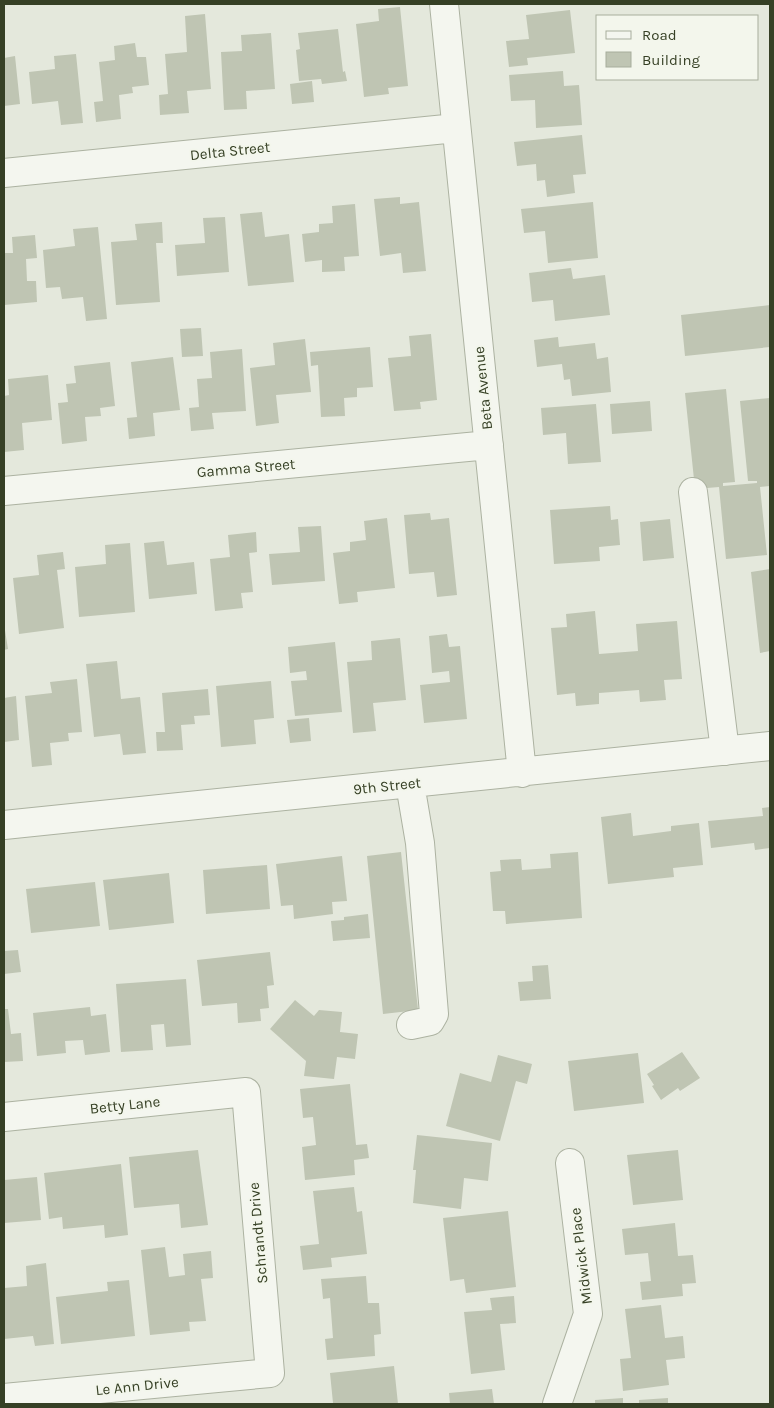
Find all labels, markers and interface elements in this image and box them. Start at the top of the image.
legend [596,15,759,80]
text: Road [642,26,677,44]
text: Building [642,51,700,69]
street label: Delta Street [189,138,271,164]
street label: Beta Avenue [470,345,496,431]
street label: Gamma Street [196,455,296,481]
street label: 9th Street [352,773,422,799]
street label: Betty Lane [89,1092,161,1118]
street label: Schrandt Drive [245,1182,271,1284]
street label: Midwick Place [566,1207,596,1305]
street label: Le Ann Drive [94,1373,180,1399]

